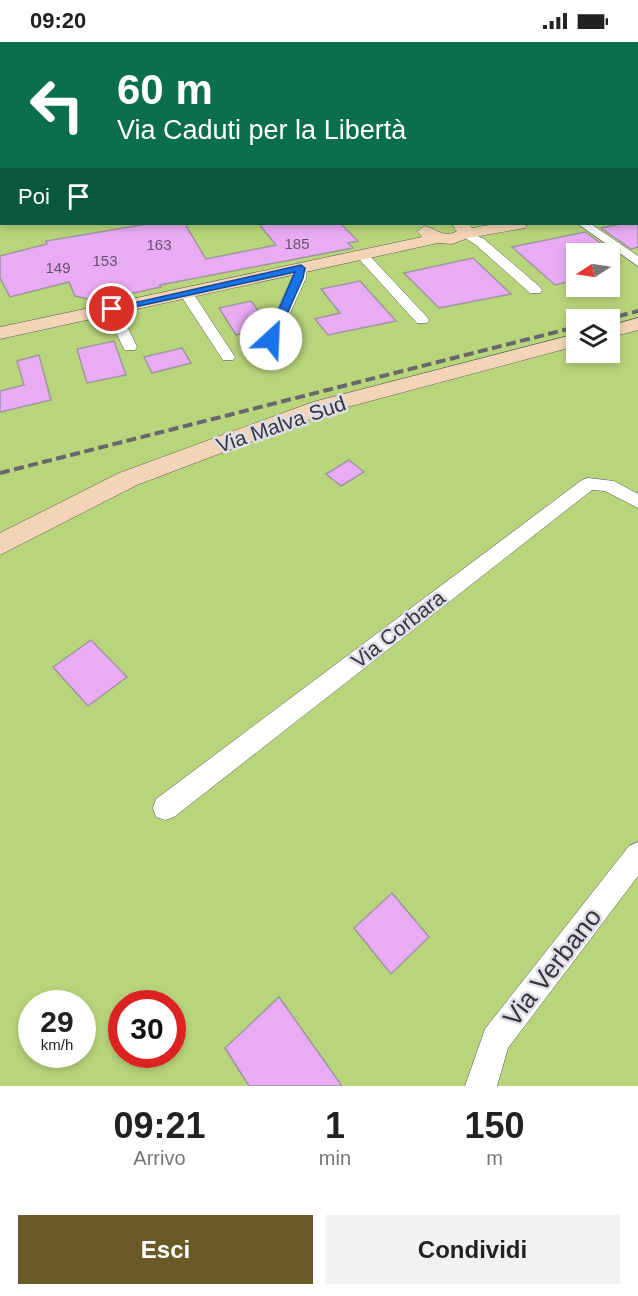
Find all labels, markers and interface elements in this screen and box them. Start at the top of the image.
text: 09:20 [30,8,86,33]
icon: left [18,66,96,144]
text: 60 m [117,66,213,113]
text: Via Caduti per la Libertà [117,115,406,145]
icon: arrive [62,180,95,213]
text: Poi [18,184,50,209]
house number: 185 [284,235,310,252]
house number: 163 [146,236,172,253]
north arrow [566,243,620,297]
map controls [566,243,620,363]
house number: 153 [92,252,118,269]
house number: 149 [45,259,71,276]
pin [86,283,137,334]
icon: arrive [95,292,128,325]
position arrow [239,307,303,371]
button: layers [566,309,620,363]
street label: Via Malva Sud [213,391,349,457]
street label: Via Corbara [347,585,449,672]
street label: Via Verbano [497,902,607,1032]
speed limit sign: 30 [108,990,186,1068]
text: 29 [40,1005,74,1038]
text: km/h [41,1036,73,1053]
text: 09:21 [113,1105,205,1146]
text: 1 [325,1105,345,1146]
text: 150 [464,1105,525,1146]
text: Arrivo [133,1147,186,1169]
text: min [319,1147,351,1169]
text: m [486,1147,503,1169]
button: Esci [18,1215,313,1284]
button: Condividi [325,1215,620,1284]

